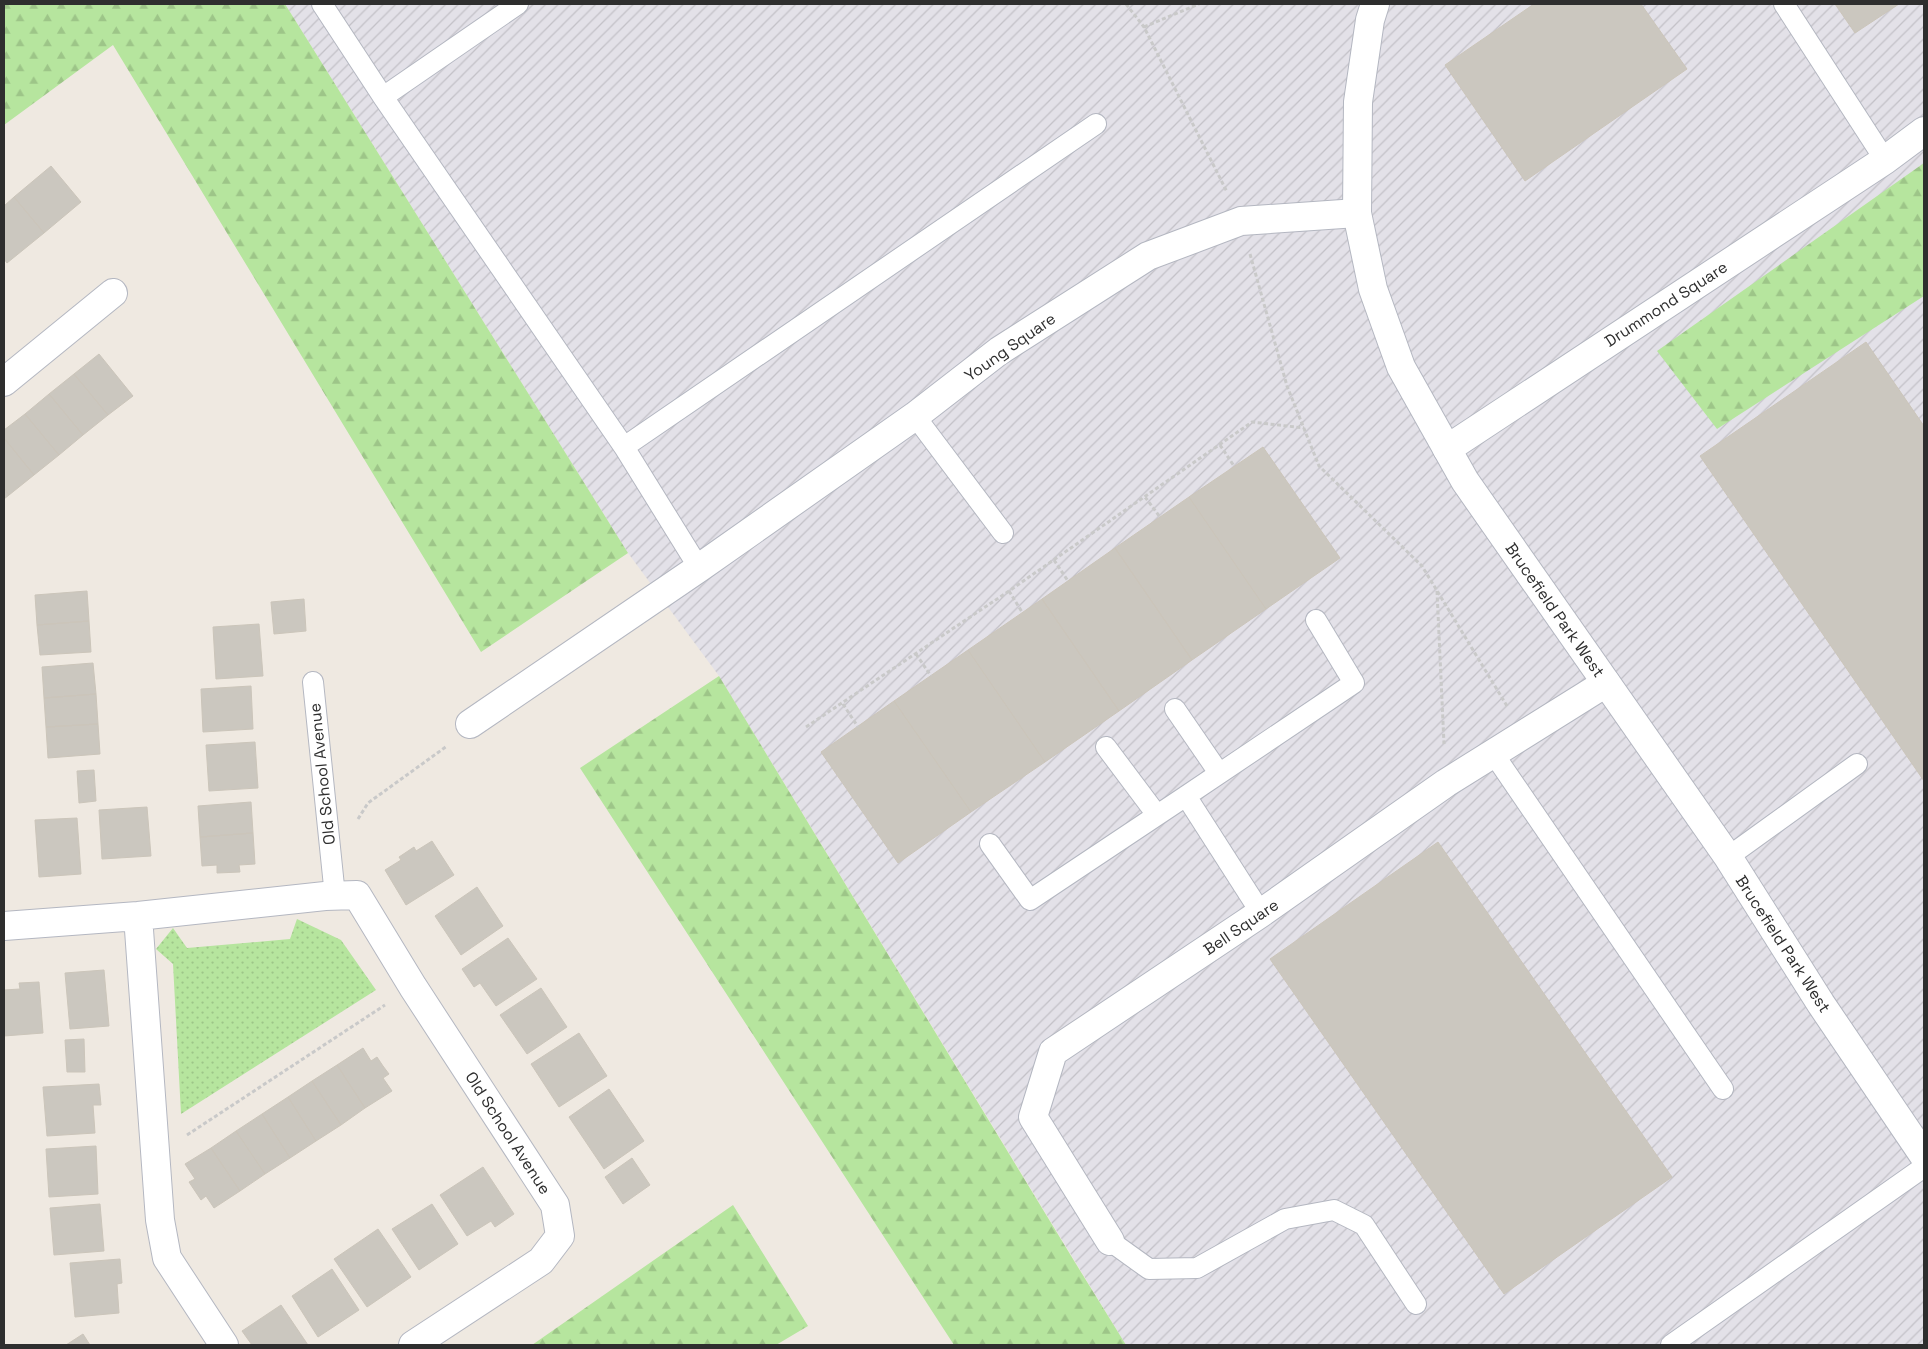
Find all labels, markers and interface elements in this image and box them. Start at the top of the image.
street label: Drummond Square [1601,256,1731,352]
street label: Young Square [960,308,1060,386]
street label: Brucefield Park West [1501,539,1609,681]
street label: Old School Avenue [304,702,340,846]
street label: Brucefield Park West [1731,871,1835,1017]
street label: Bell Square [1199,894,1283,960]
street label: Old School Avenue [460,1068,556,1198]

